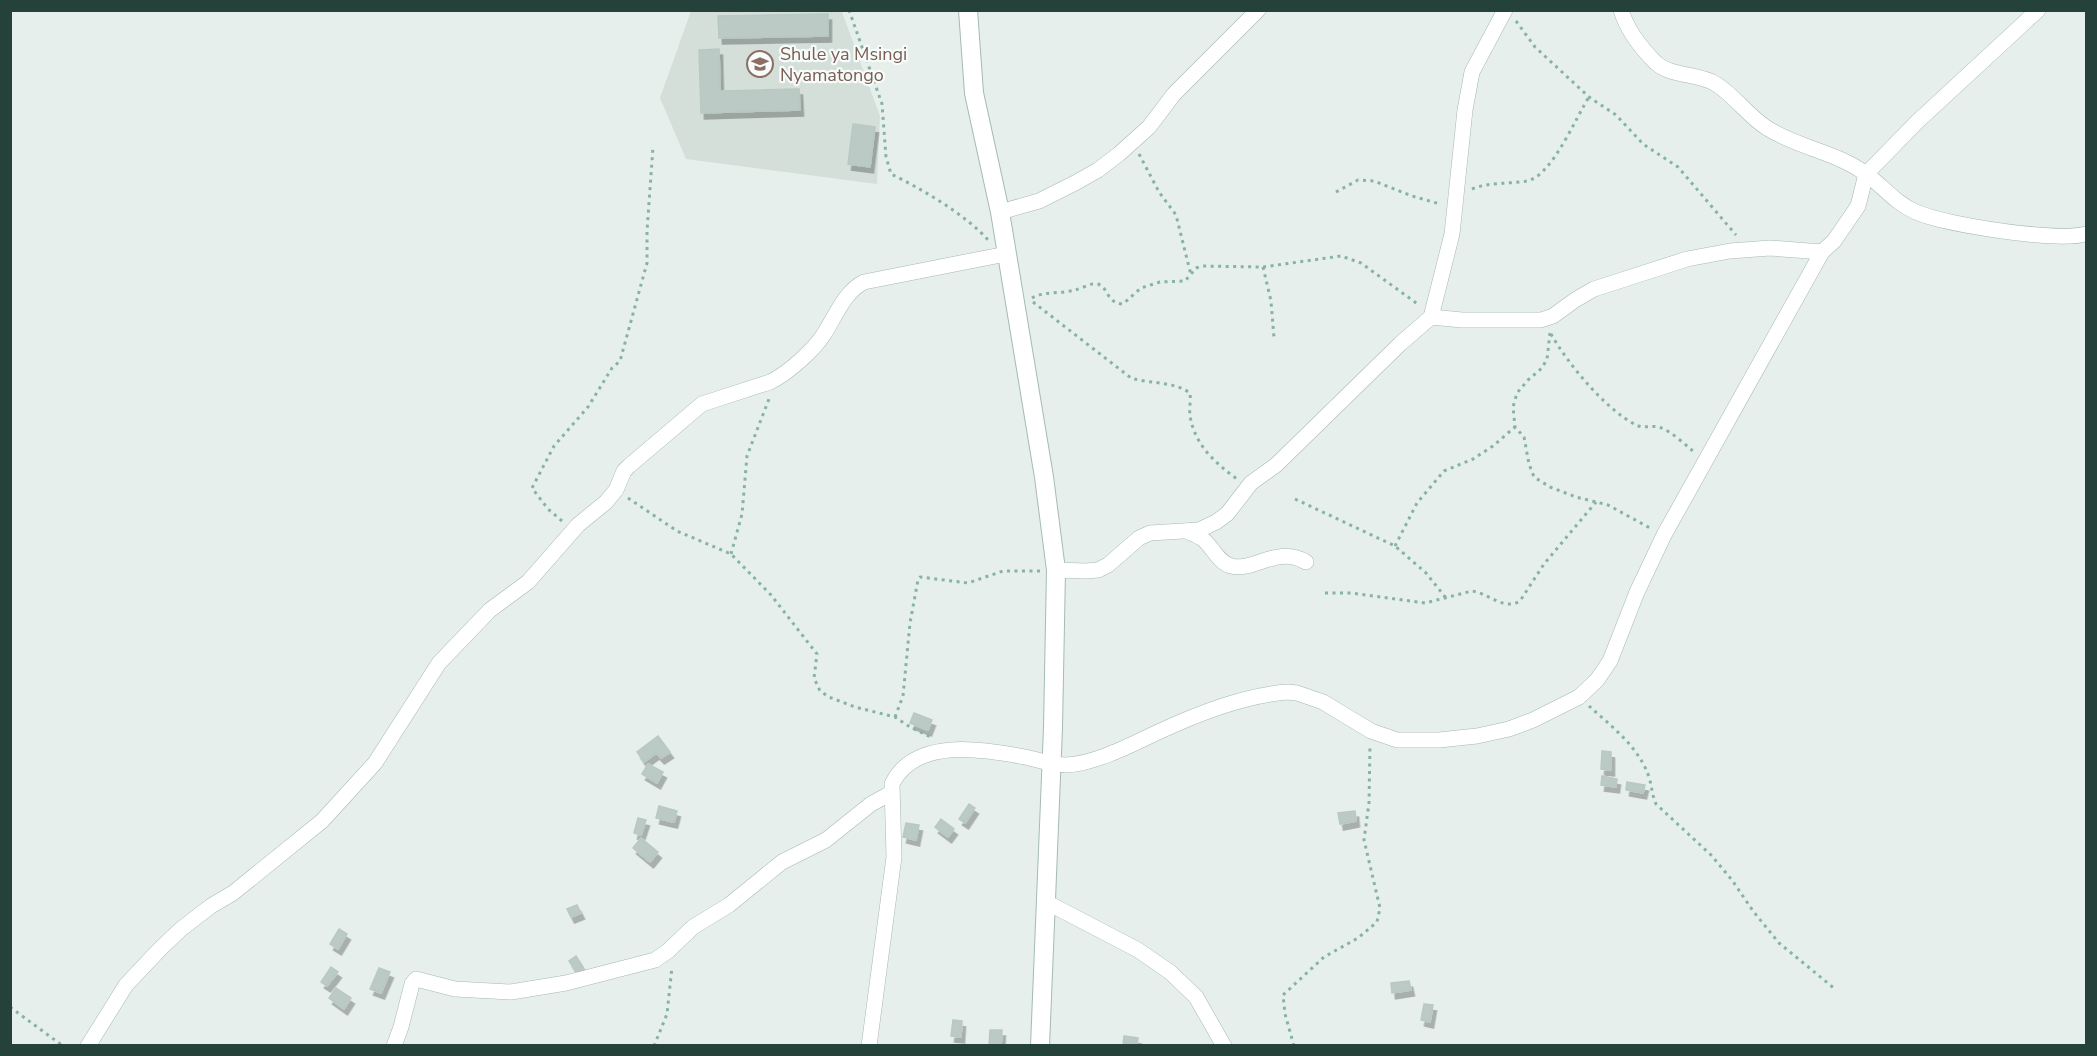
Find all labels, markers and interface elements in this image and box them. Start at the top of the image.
place label: Shule ya Msingi Nyamatongo [780,42,907,87]
school or university icon: Shule ya Msingi Nyamatongo [745,49,775,79]

